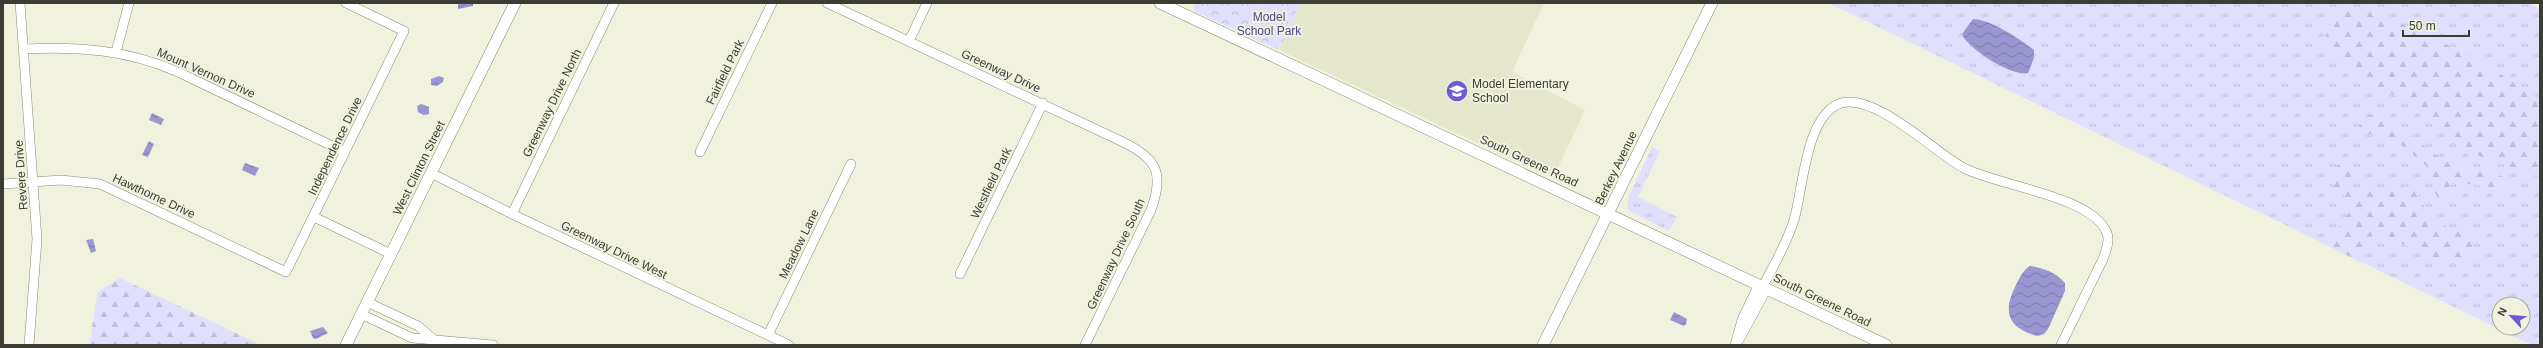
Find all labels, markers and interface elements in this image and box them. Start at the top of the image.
park label: Model School Park [1237,10,1302,38]
scale bar [2403,12,2469,38]
text: 50 m [2409,19,2436,33]
street label: Fairfield Park [703,36,747,107]
street label: Mount Vernon Drive [155,45,258,101]
street label: Greenway Drive [959,46,1043,96]
street label: Greenway Drive North [520,47,584,159]
place label: Model Elementary School [1472,77,1569,105]
school or university icon: Model Elementary School [1444,78,1470,104]
street label: Independence Drive [305,94,365,197]
street label: West Clinton Street [390,118,448,217]
street label: Berkey Avenue [1592,128,1640,207]
street label: South Greene Road [1478,132,1580,190]
street label: Revere Drive [12,139,30,210]
street label: Westfield Park [968,144,1015,221]
street label: Hawthorne Drive [111,171,198,221]
street label: Greenway Drive South [1084,196,1148,312]
street label: Meadow Lane [776,207,822,281]
street label: Greenway Drive West [559,218,670,282]
street label: South Greene Road [1771,270,1873,330]
north arrow [2491,296,2531,336]
text: N [2495,305,2509,318]

